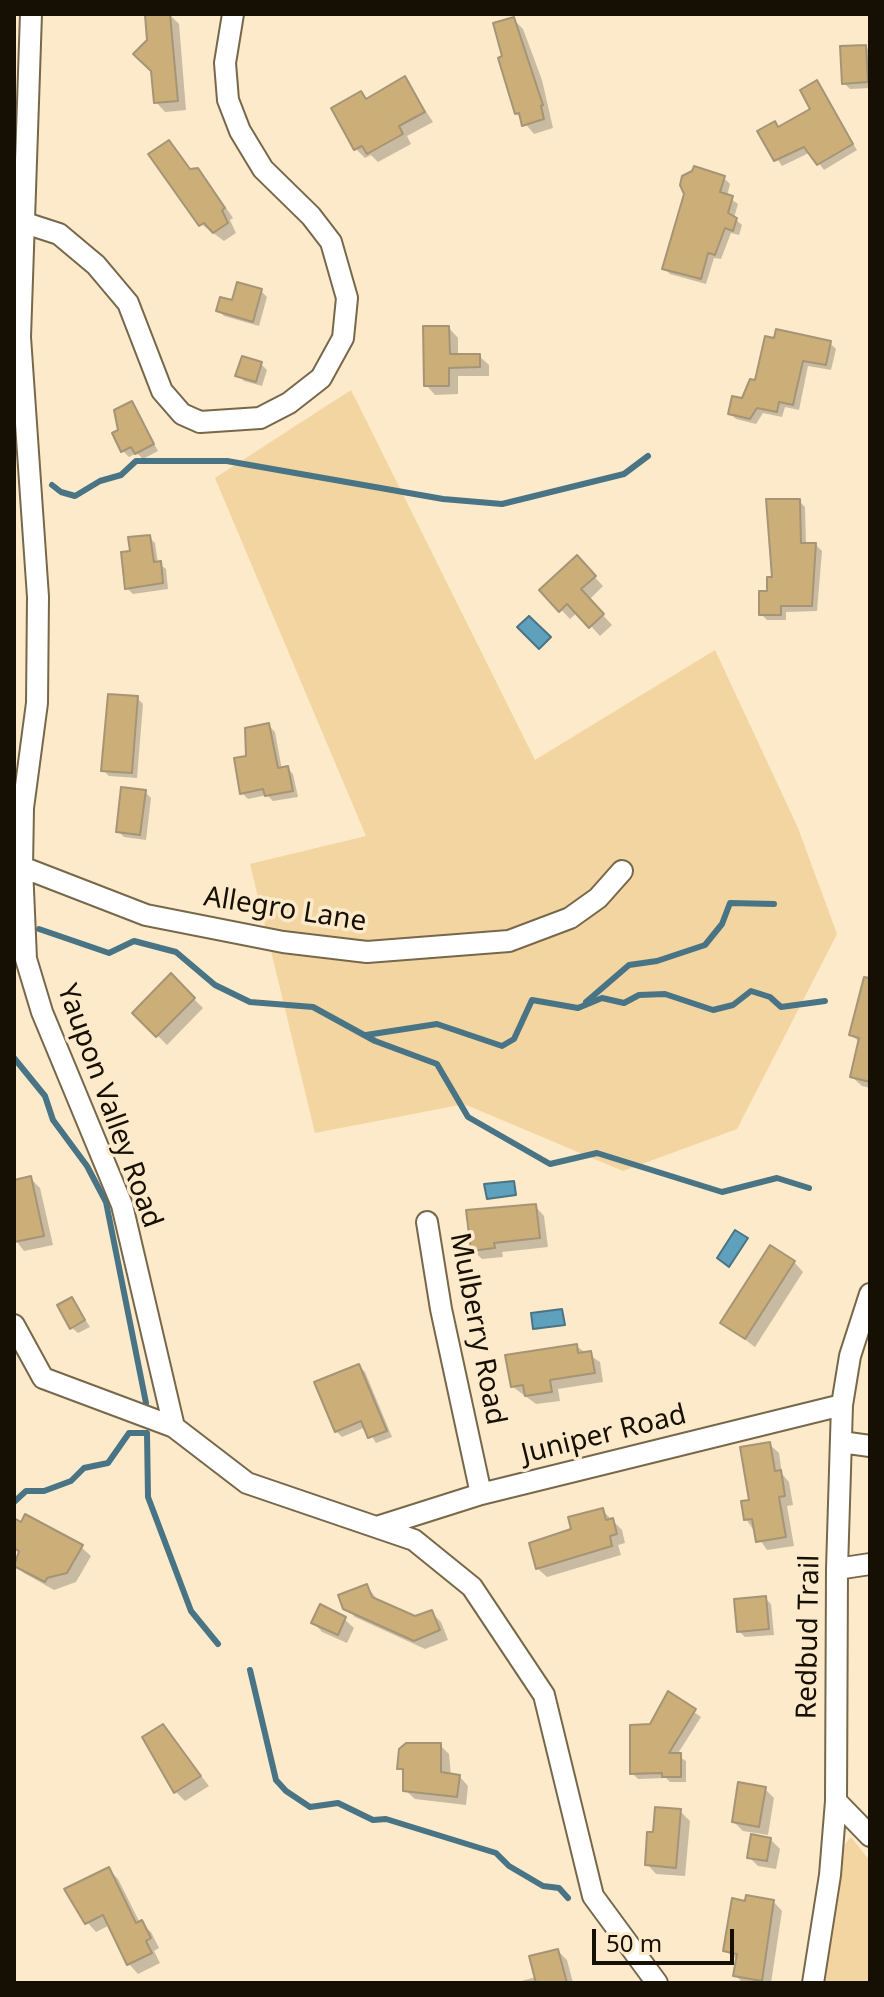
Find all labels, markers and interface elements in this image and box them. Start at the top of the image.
street label: Allegro Lane [201,881,369,939]
street label: Yaupon Valley Road [49,980,169,1232]
street label: Mulberry Road [442,1230,512,1428]
street label: Juniper Road [518,1398,690,1472]
street label: Redbud Trail [791,1554,827,1720]
scale bar [596,1913,738,1963]
text: 50 m [606,1926,662,1959]

